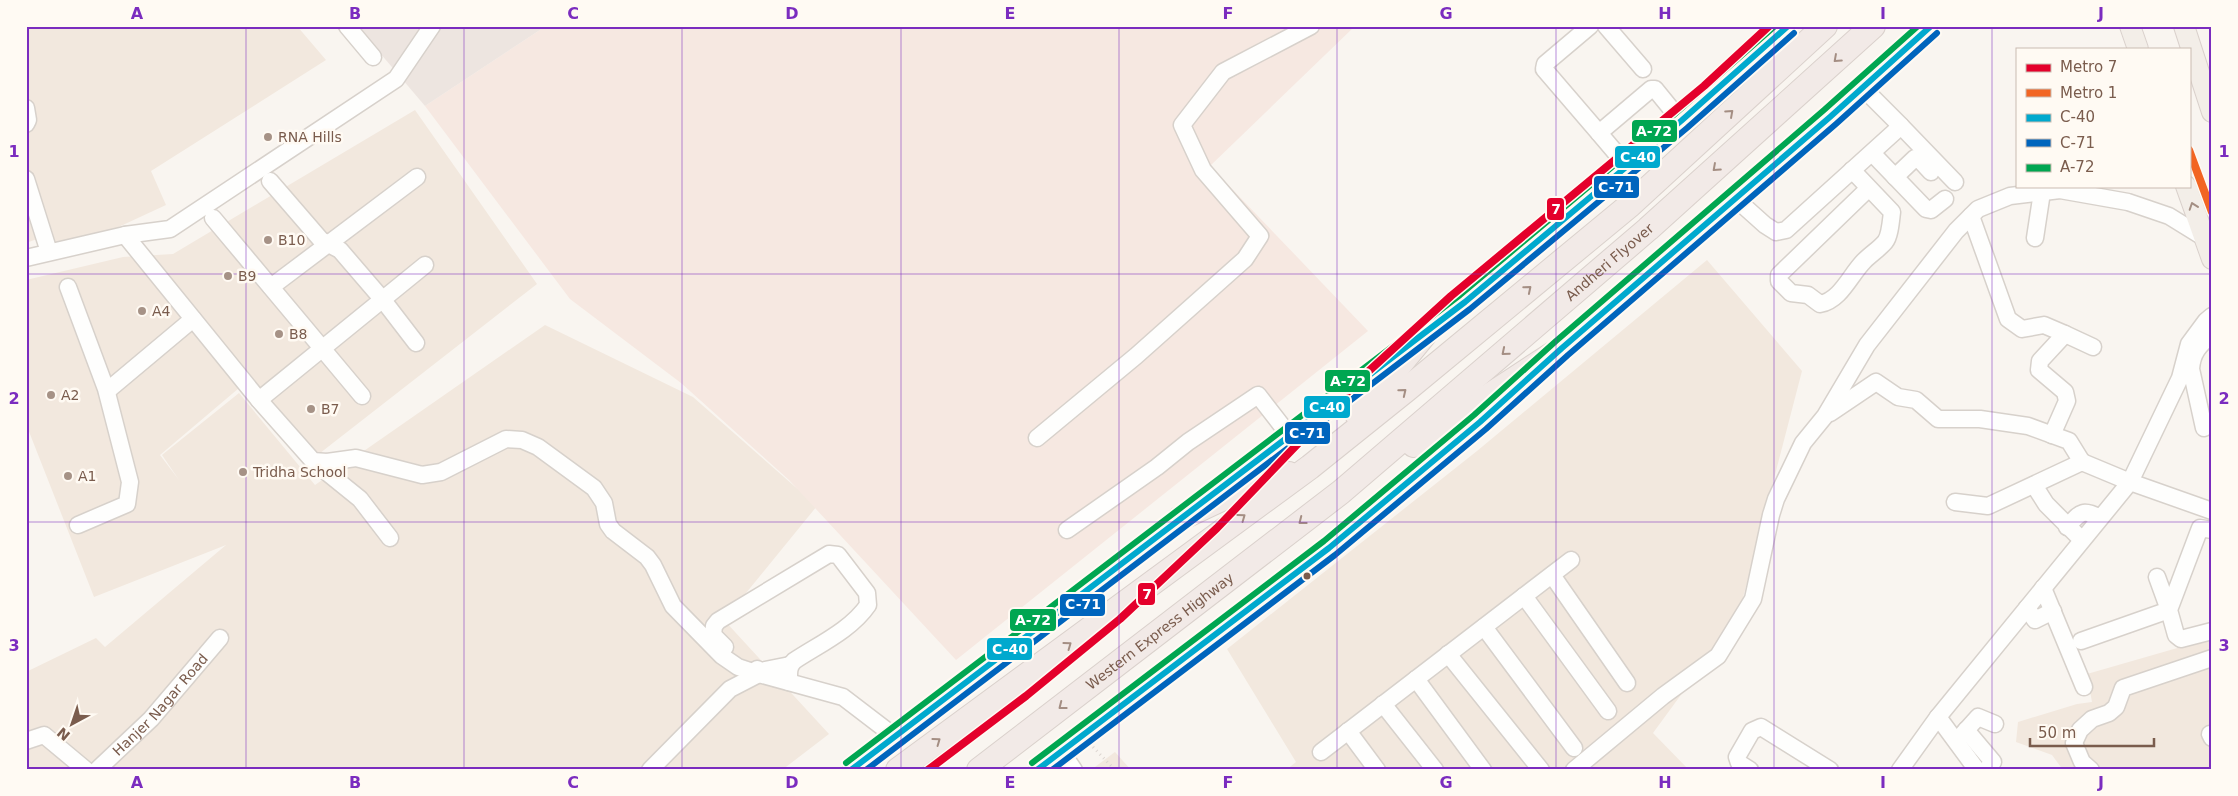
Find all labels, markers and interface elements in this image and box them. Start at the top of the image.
text: A [131,4,144,23]
text: B [349,4,361,23]
text: C [567,4,579,23]
text: D [785,4,799,23]
text: E [1005,4,1015,23]
text: F [1223,4,1233,23]
text: G [1439,4,1453,23]
text: H [1658,4,1672,23]
text: I [1880,4,1886,23]
text: J [2097,4,2104,23]
legend [2016,48,2190,188]
one-way arrow [1833,53,1842,62]
text: Metro 7 [2060,58,2117,76]
text: Metro 1 [2060,84,2117,102]
text: C-40 [2060,108,2095,126]
one-way arrow [1725,110,1734,119]
line badge: A-72 [1631,119,1678,143]
text: A-72 [1636,123,1672,139]
place label: RNA Hills [278,129,342,145]
marker: RNA Hills [262,131,274,143]
text: C-71 [2060,134,2095,152]
text: 1 [8,142,20,161]
text: 1 [2218,142,2230,161]
line badge: C-40 [1614,145,1661,169]
text: C-40 [1620,149,1656,165]
text: A-72 [2060,158,2094,176]
one-way arrow [1713,162,1722,171]
line badge: C-71 [1593,175,1640,199]
text: C-71 [1598,179,1634,195]
line badge: 7 [1546,197,1565,221]
text: 7 [1551,201,1561,217]
one-way arrow [2188,203,2198,211]
street label: Andheri Flyover [1562,220,1657,304]
place label: B10 [278,232,305,248]
marker: B10 [262,234,274,246]
place label: B9 [238,268,257,284]
marker: B9 [222,270,234,282]
one-way arrow [1523,285,1532,294]
place label: A4 [152,303,171,319]
marker: A4 [136,305,148,317]
place label: B8 [289,326,308,342]
marker: B8 [273,328,285,340]
one-way arrow [1501,346,1510,355]
line badge: A-72 [1324,369,1371,393]
text: A-72 [1330,373,1366,389]
place label: A2 [61,387,79,403]
text: 2 [8,389,20,408]
marker: A2 [45,389,57,401]
text: 2 [2218,389,2230,408]
one-way arrow [1397,390,1406,398]
line badge: C-40 [1303,395,1351,419]
text: C-40 [1309,399,1345,415]
place label: B7 [321,401,340,417]
marker: B7 [305,403,317,415]
line badge: C-71 [1284,421,1331,445]
text: C-71 [1289,425,1325,441]
place label: Tridha School [252,464,346,480]
marker: Tridha School [237,466,249,478]
place label: A1 [78,468,96,484]
marker: A1 [62,470,74,482]
one-way arrow [1236,515,1245,523]
one-way arrow [1299,516,1308,524]
street label: Western Express Highway [1083,569,1237,693]
unlabelled marker [1302,571,1312,581]
line badge: 7 [1137,582,1156,606]
text: 7 [1142,586,1152,602]
line badge: C-71 [1059,593,1106,617]
text: C-71 [1065,596,1101,612]
line badge: A-72 [1009,608,1057,632]
text: A-72 [1015,612,1051,628]
text: 3 [8,636,20,655]
text: 3 [2218,636,2230,655]
line badge: C-40 [986,637,1033,661]
text: C-40 [992,641,1028,657]
one-way arrow [1062,642,1072,651]
street label: Hanjer Nagar Road [109,651,211,759]
north arrow [48,698,98,748]
one-way arrow [1059,700,1068,708]
scale bar [2030,716,2154,748]
text: N [54,724,73,744]
text: 50 m [2038,724,2076,742]
one-way arrow [931,738,941,747]
text: A [131,773,144,792]
text: B [349,773,361,792]
text: C [567,773,579,792]
text: D [785,773,799,792]
text: E [1005,773,1015,792]
text: F [1223,773,1233,792]
text: G [1439,773,1453,792]
text: H [1658,773,1672,792]
text: I [1880,773,1886,792]
text: J [2097,773,2104,792]

